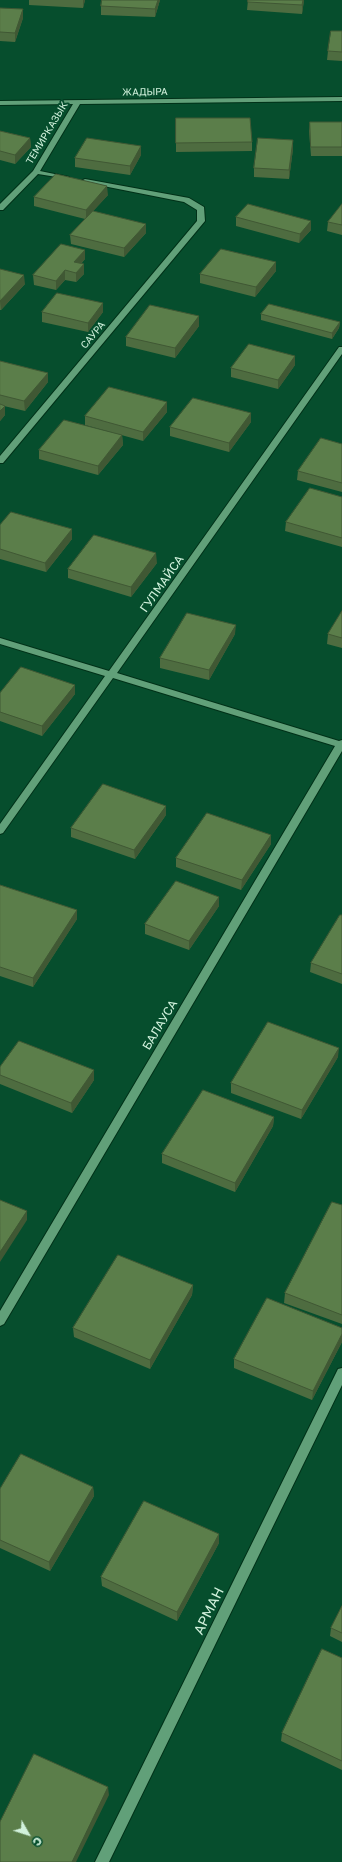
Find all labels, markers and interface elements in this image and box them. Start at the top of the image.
street label: ЖАДЫРА [122,86,168,98]
street label: ТЕМИРКАЗЫК [24,99,70,167]
street label: САУРА [78,319,108,351]
street label: ГУЛМАЙСА [137,553,187,615]
street label: БАЛАУСА [140,997,180,1053]
street label: АРМАН [190,1585,228,1637]
north arrow [8,1814,48,1854]
text: С [30,1835,45,1849]

